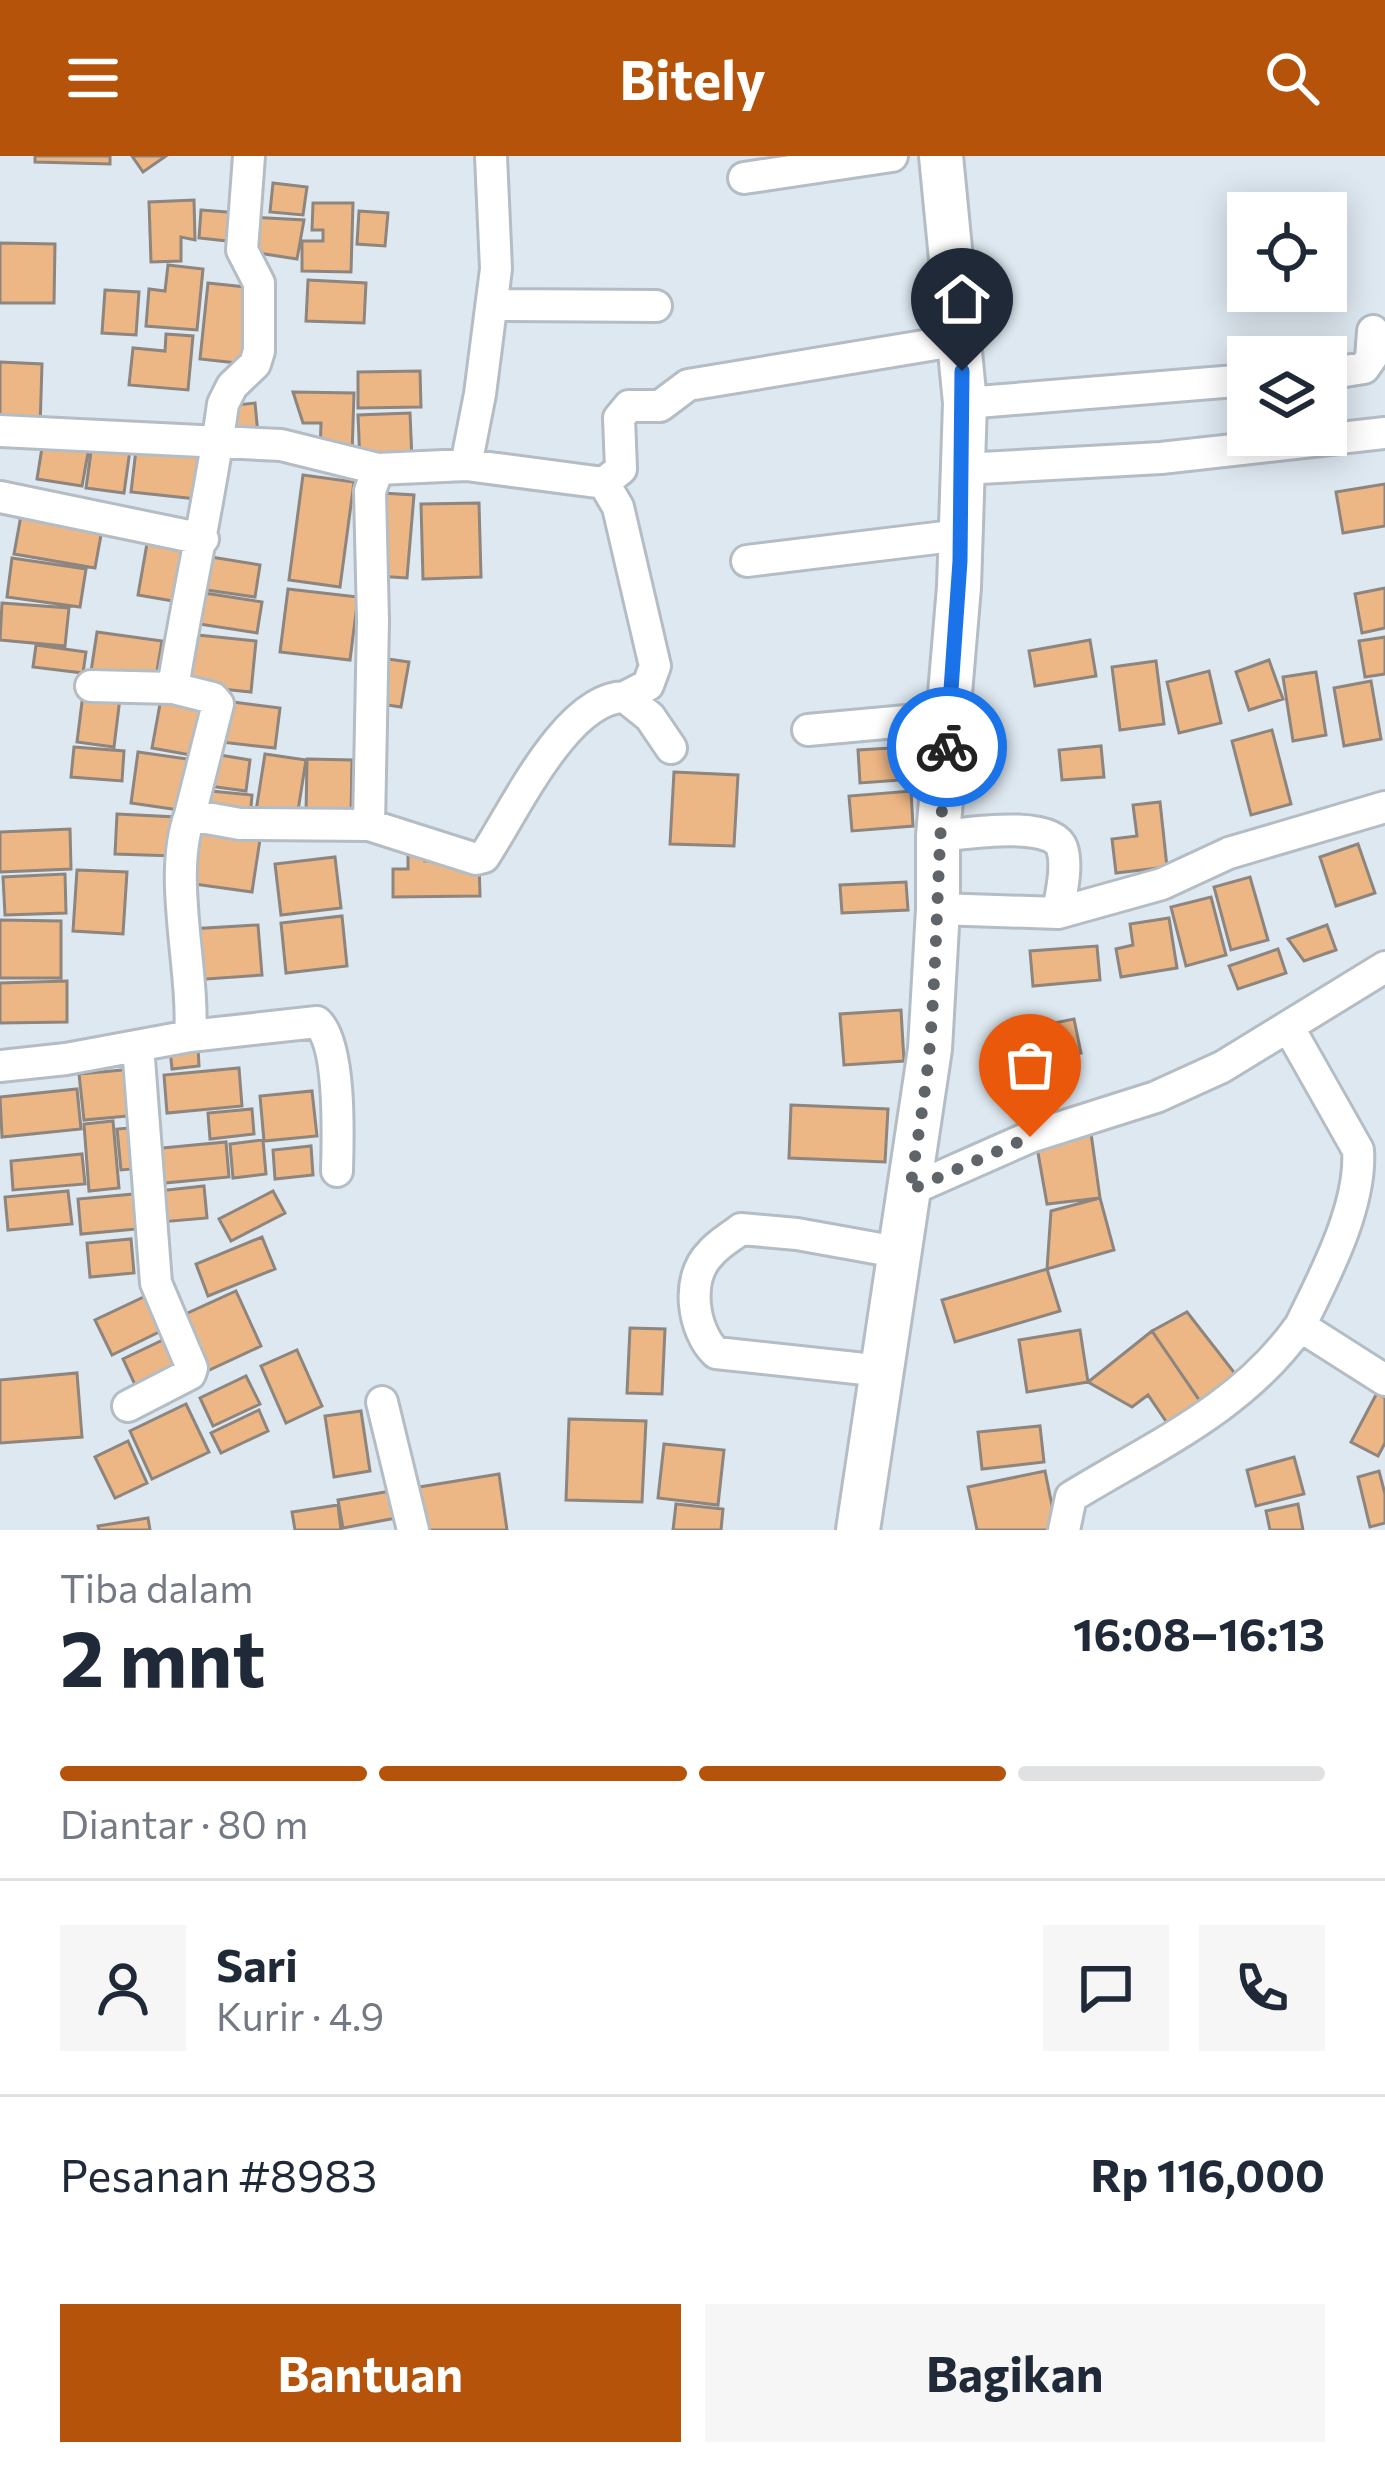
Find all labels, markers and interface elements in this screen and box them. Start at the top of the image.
icon: menu [60,45,126,111]
text: Bitely [619,45,766,111]
icon: search [1259,45,1325,111]
map controls [1227,192,1347,456]
button: locate [1227,192,1347,312]
pin [911,248,1013,371]
icon: home [929,266,995,332]
button: layers [1227,336,1347,456]
courier [887,687,1007,807]
icon: bike [914,714,980,780]
pin [979,1014,1081,1137]
icon: bag [997,1032,1063,1098]
text: Tiba dalam [60,1563,253,1611]
text: 16:08–16:13 [1073,1605,1325,1660]
text: 2 mnt [60,1608,265,1703]
text: Diantar · 80 m [60,1799,308,1847]
button: person [60,1925,186,2051]
button: chat [1043,1925,1169,2051]
button: phone [1199,1925,1325,2051]
text: Sari [216,1936,298,1991]
text: Kurir · 4.9 [216,1991,384,2039]
text: Pesanan #8983 [60,2146,377,2201]
text: Rp 116,000 [1090,2146,1325,2201]
button: Bantuan [60,2304,681,2442]
button: Bagikan [705,2304,1325,2442]

